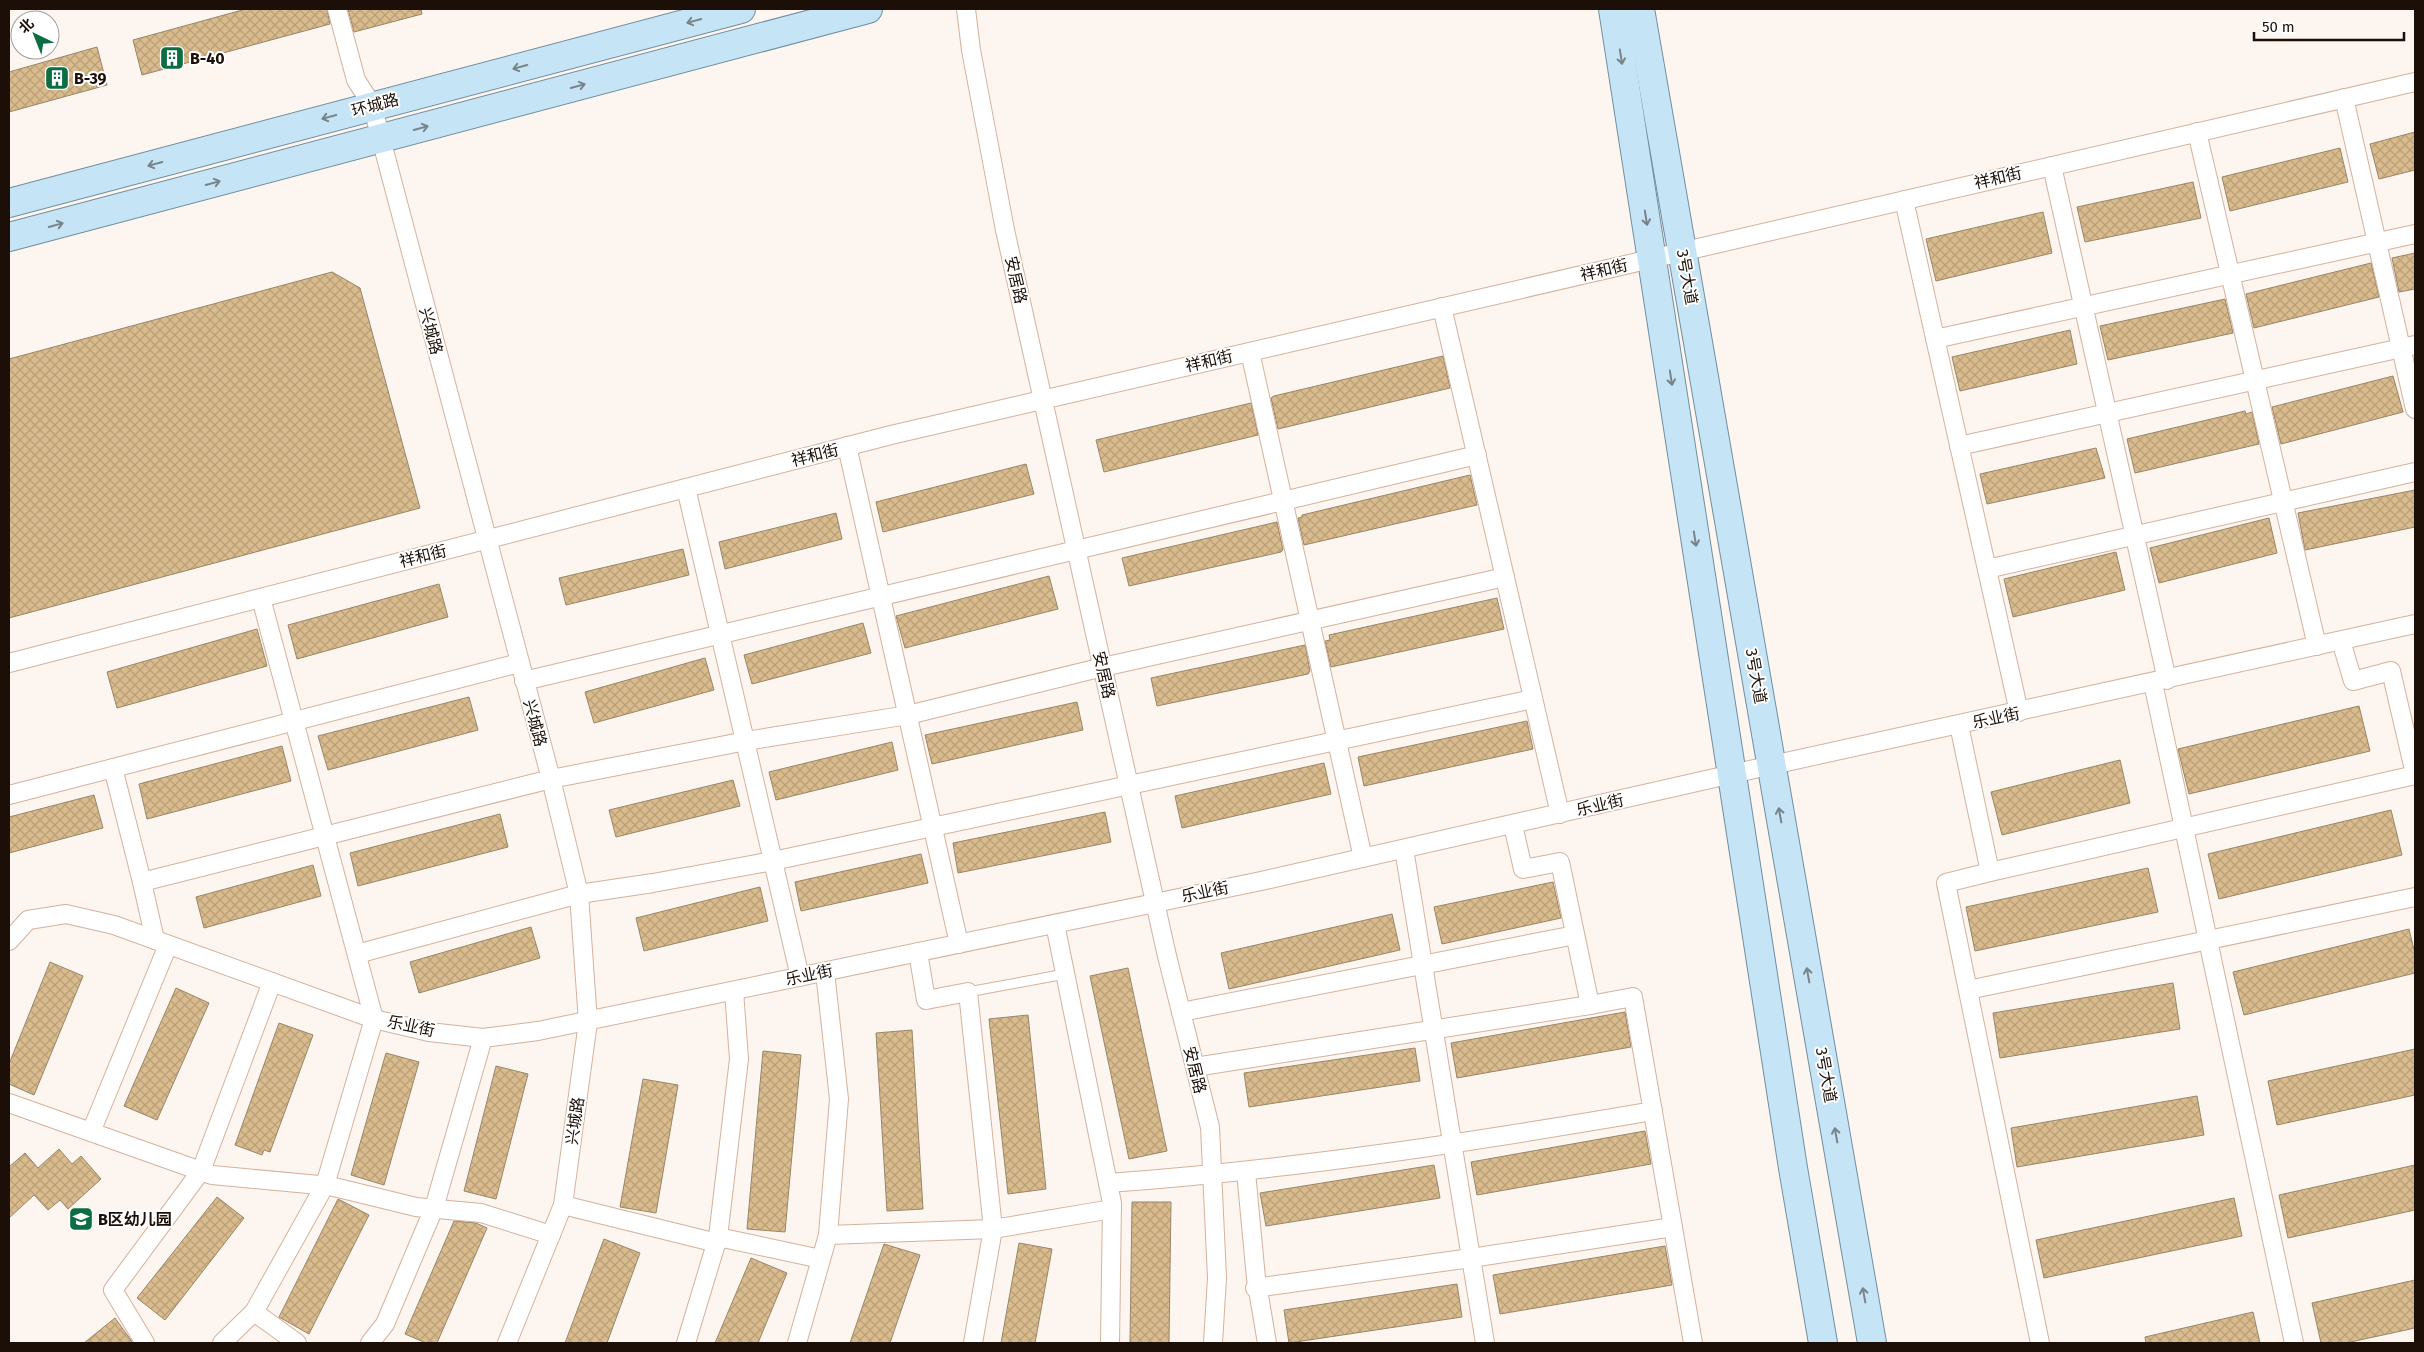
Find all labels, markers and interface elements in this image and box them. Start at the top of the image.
north arrow [10,10,60,60]
scale bar [2254,10,2404,42]
text: 北 [16,15,37,37]
one-way arrow [687,17,703,26]
text: 50 m [2262,18,2295,36]
building icon: B-40 [159,45,185,71]
place label: B-40 [190,49,225,68]
one-way arrow [1616,49,1626,65]
one-way arrow [512,62,528,72]
building icon: B-39 [44,65,70,91]
place label: B-39 [74,69,107,88]
one-way arrow [569,81,585,90]
street label: 环城路 [349,90,401,120]
one-way arrow [321,113,337,122]
one-way arrow [412,122,428,132]
one-way arrow [148,159,164,169]
street label: 祥和街 [1972,163,2024,193]
one-way arrow [204,178,220,187]
one-way arrow [1641,209,1651,225]
one-way arrow [47,220,63,229]
street label: 3号大道 [1673,248,1701,306]
street label: 安居路 [1001,254,1031,306]
street label: 祥和街 [1578,255,1630,285]
street label: 兴城路 [416,305,446,357]
street label: 祥和街 [1183,346,1235,376]
one-way arrow [1666,370,1676,386]
street label: 祥和街 [789,440,841,470]
one-way arrow [1691,530,1701,546]
street label: 祥和街 [397,541,449,571]
street label: 3号大道 [1742,647,1770,705]
street label: 安居路 [1089,649,1119,701]
street label: 兴城路 [520,697,550,749]
street label: 乐业街 [1971,704,2021,732]
street label: 乐业街 [1574,790,1626,820]
one-way arrow [1775,807,1785,823]
street label: 乐业街 [1180,878,1230,906]
street label: 乐业街 [784,961,834,989]
one-way arrow [1803,967,1813,983]
street label: 乐业街 [386,1012,436,1040]
street label: 安居路 [1180,1044,1210,1096]
street label: 3号大道 [1812,1046,1840,1104]
street label: 兴城路 [562,1096,588,1146]
one-way arrow [1831,1127,1840,1143]
school or university icon: B区幼儿园 [68,1206,94,1232]
place label: B区幼儿园 [98,1210,172,1229]
one-way arrow [1858,1288,1868,1304]

